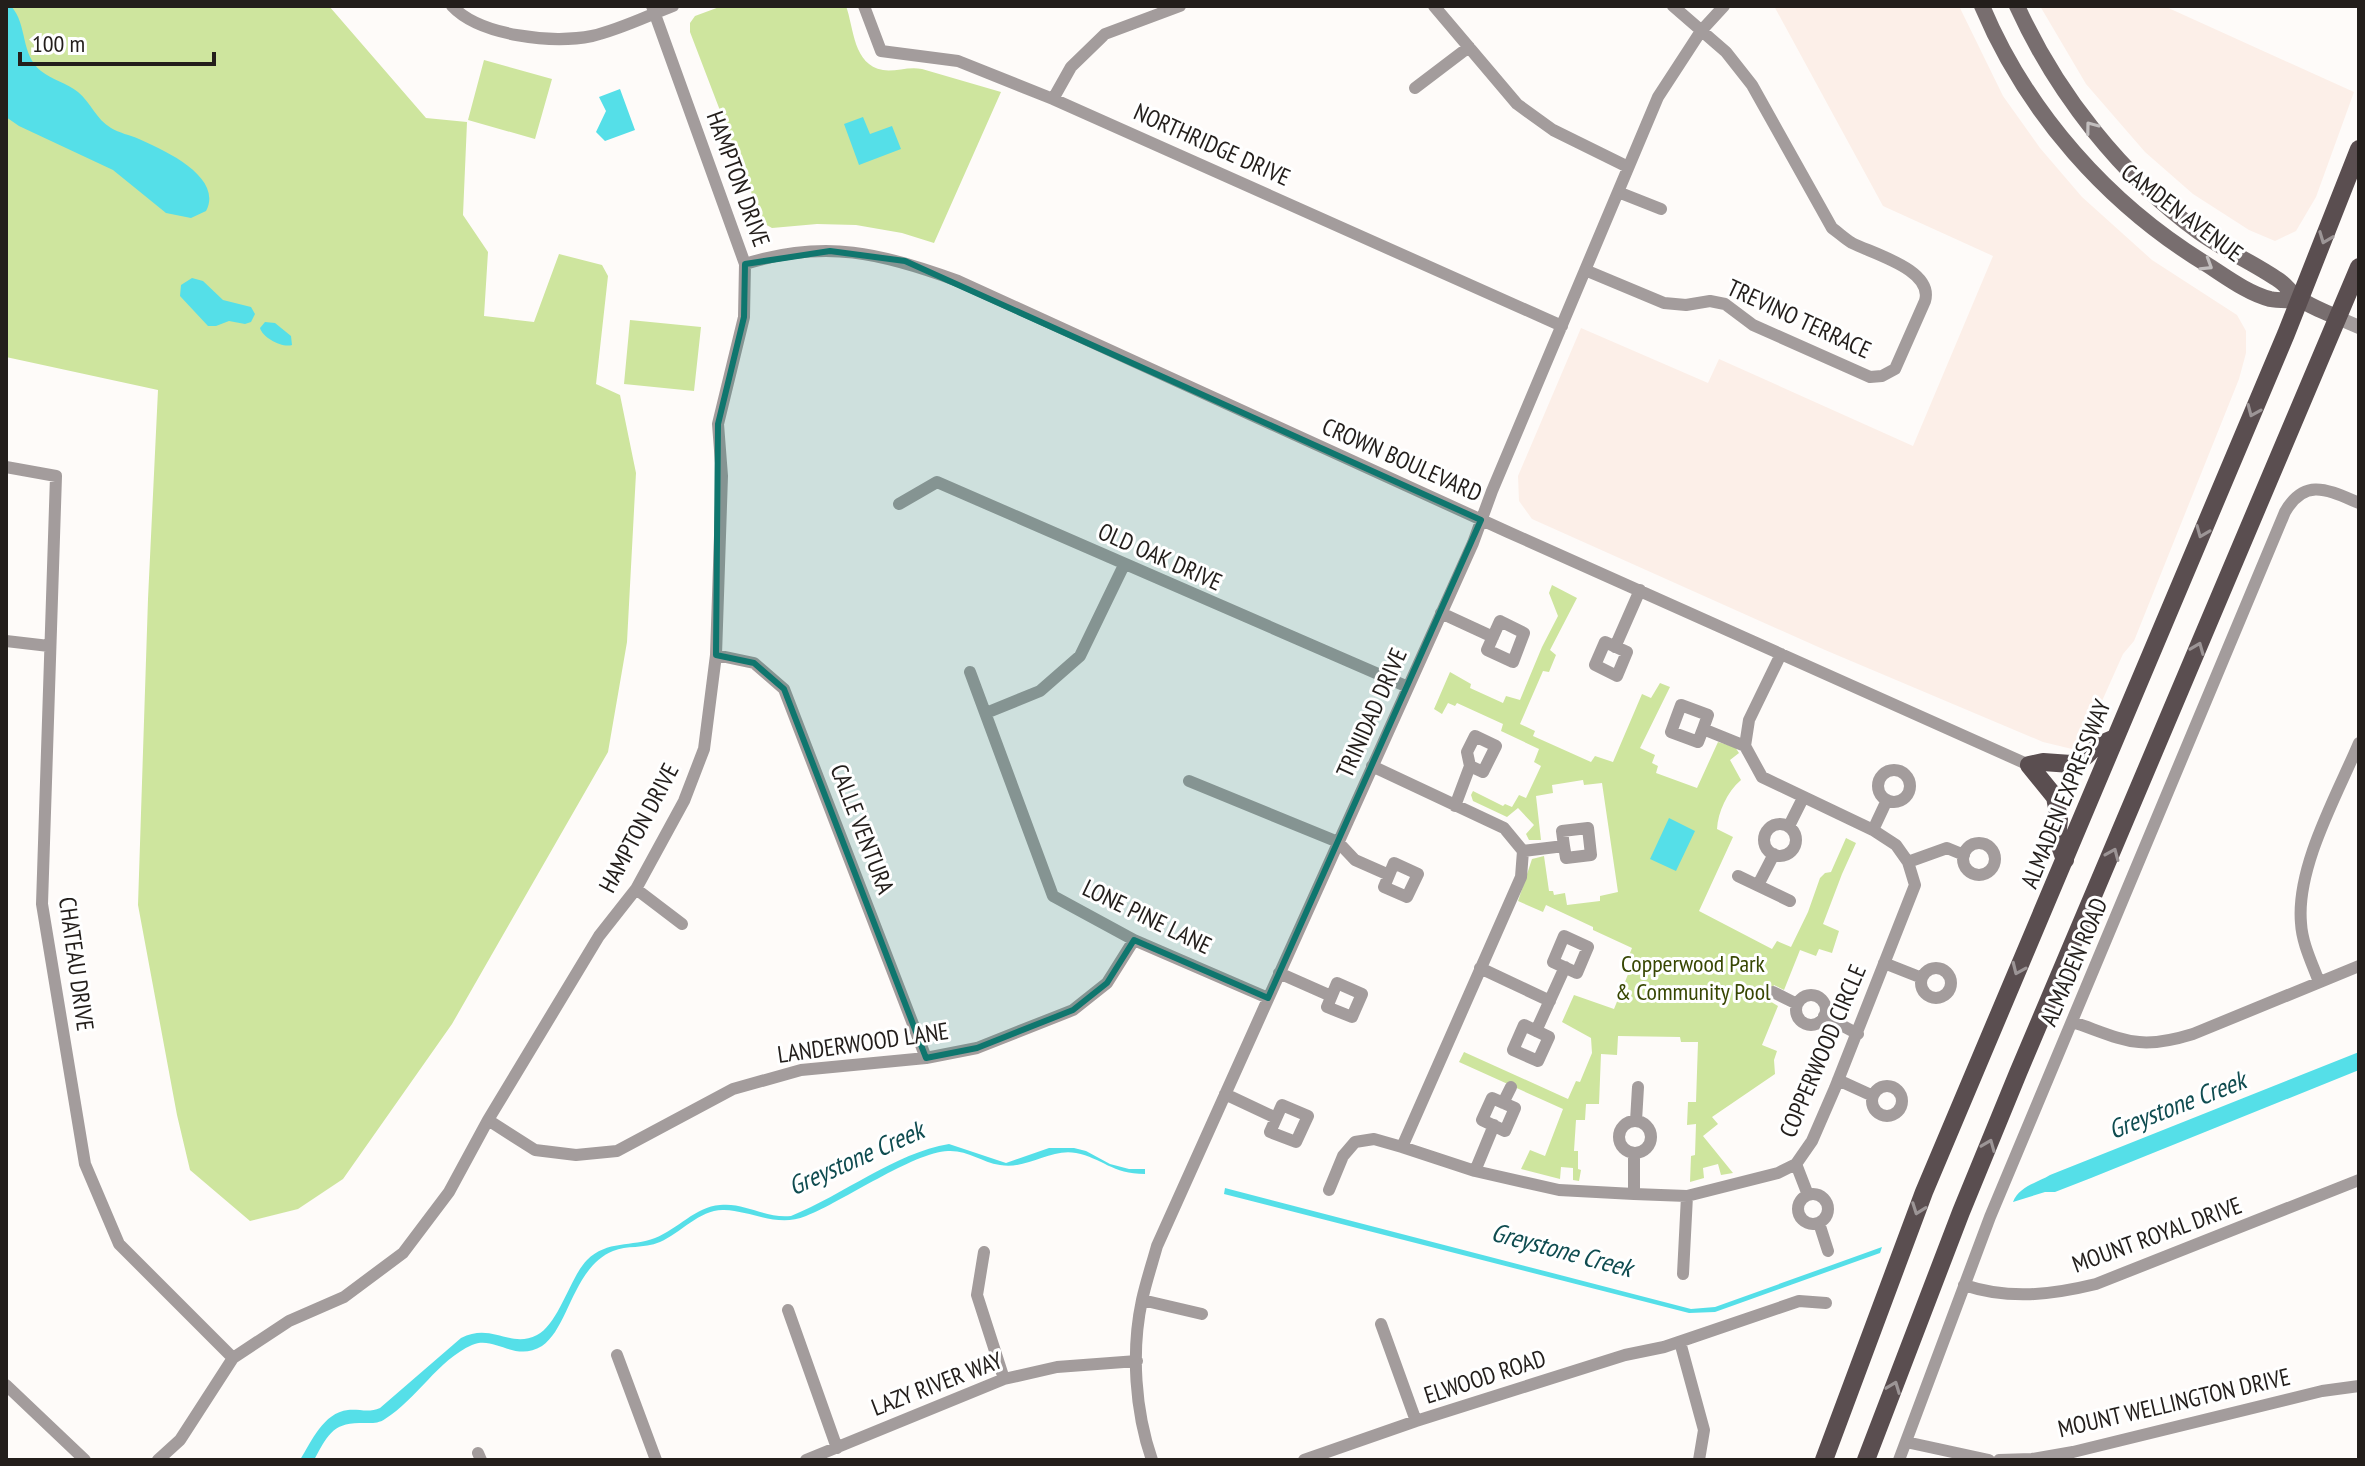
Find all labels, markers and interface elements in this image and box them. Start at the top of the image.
scale bar [20,16,214,66]
text: 100 m [32,28,85,59]
street label: NORTHRIDGE DRIVE [1129,96,1295,193]
street label: HAMPTON DRIVE [700,107,777,251]
one-way arrow [2086,121,2100,136]
street label: CAMDEN AVENUE [2115,157,2249,269]
one-way arrow [2318,230,2334,244]
one-way arrow [2198,256,2213,271]
street label: TREVINO TERRACE [1722,272,1876,365]
one-way arrow [2246,403,2262,417]
street label: CROWN BOULEVARD [1318,410,1487,509]
street label: OLD OAK DRIVE [1093,515,1227,598]
one-way arrow [2195,524,2212,538]
one-way arrow [2189,642,2205,656]
street label: TRINIDAD DRIVE [1329,643,1414,782]
street label: ALMADEN EXPRESSWAY [2014,695,2118,893]
street label: HAMPTON DRIVE [591,758,686,898]
street label: CALLE VENTURA [824,760,902,899]
one-way arrow [2103,848,2119,862]
street label: LONE PINE LANE [1078,872,1217,961]
street label: ALMADEN ROAD [2033,893,2114,1031]
street label: CHATEAU DRIVE [52,895,101,1033]
park label: Copperwood Park & Community Pool [1615,948,1771,1007]
street label: COPPERWOOD CIRCLE [1772,960,1873,1142]
one-way arrow [2012,961,2028,975]
street label: LANDERWOOD LANE [775,1015,950,1070]
water label: Greystone Creek [2103,1062,2253,1146]
water label: Greystone Creek [783,1112,931,1202]
one-way arrow [1979,1139,1995,1153]
street label: MOUNT ROYAL DRIVE [2068,1189,2246,1280]
one-way arrow [1911,1201,1927,1215]
water label: Greystone Creek [1488,1215,1639,1285]
street label: ELWOOD ROAD [1420,1342,1550,1411]
street label: LAZY RIVER WAY [867,1344,1007,1423]
street label: MOUNT WELLINGTON DRIVE [2055,1361,2293,1444]
one-way arrow [1884,1381,1901,1395]

